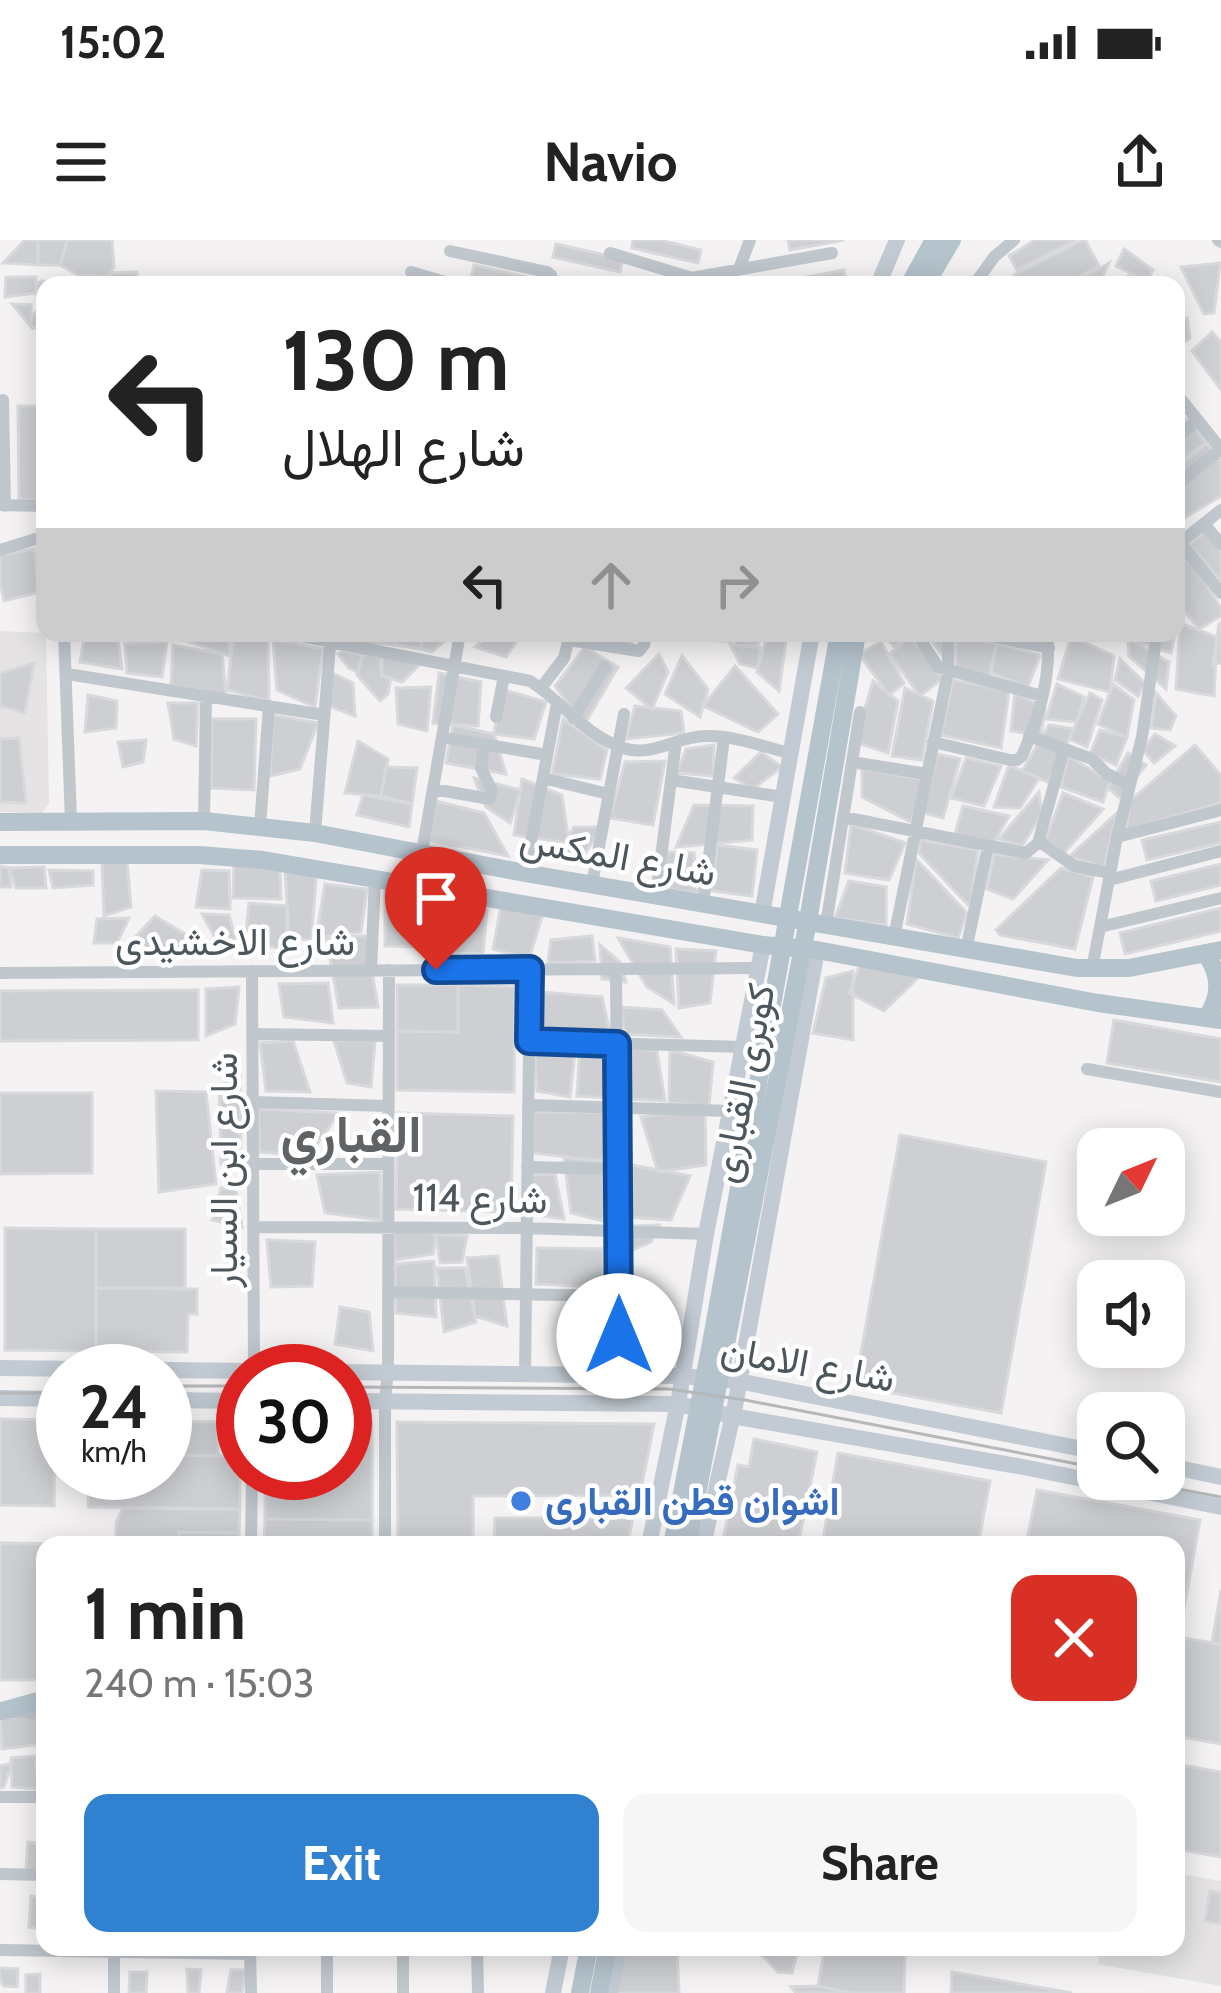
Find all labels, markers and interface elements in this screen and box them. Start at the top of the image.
text: 15:02 [60,15,166,69]
icon: menu [48,129,114,195]
text: Navio [543,129,678,195]
icon: share [1107,129,1173,195]
text: 130 m [282,309,509,411]
icon: left [84,324,240,480]
text: شارع الهلال [282,414,525,480]
icon: left [452,552,518,618]
icon: ahead [578,552,644,618]
icon: right [704,552,770,618]
street label: شارع المكس [516,814,720,899]
pin [385,847,487,970]
icon: arrive [403,865,469,931]
street label: شارع الاخشيدى [115,917,355,968]
street label: كوبرى القبارى [699,979,786,1187]
street label: شارع ابن السيار [199,1052,250,1289]
district label: القباري [281,1103,421,1176]
north arrow [1077,1128,1185,1236]
map controls [1077,1128,1185,1500]
street label: شارع 114 [412,1173,548,1226]
button: sound [1077,1260,1185,1368]
position arrow [556,1273,682,1399]
street label: شارع الامان [717,1324,899,1405]
speed limit sign: 30 [216,1344,372,1500]
text: 24 [80,1370,149,1443]
button: search [1077,1392,1185,1500]
text: km/h [81,1433,147,1470]
place label: اشوان قطن القبارى [545,1477,840,1526]
marker: اشوان قطن القبارى [508,1488,534,1514]
text: 1 min [84,1570,246,1657]
button: close [1011,1575,1137,1701]
text: 240 m · 15:03 [84,1659,314,1707]
button: Exit [84,1794,599,1932]
button: Share [623,1794,1137,1932]

